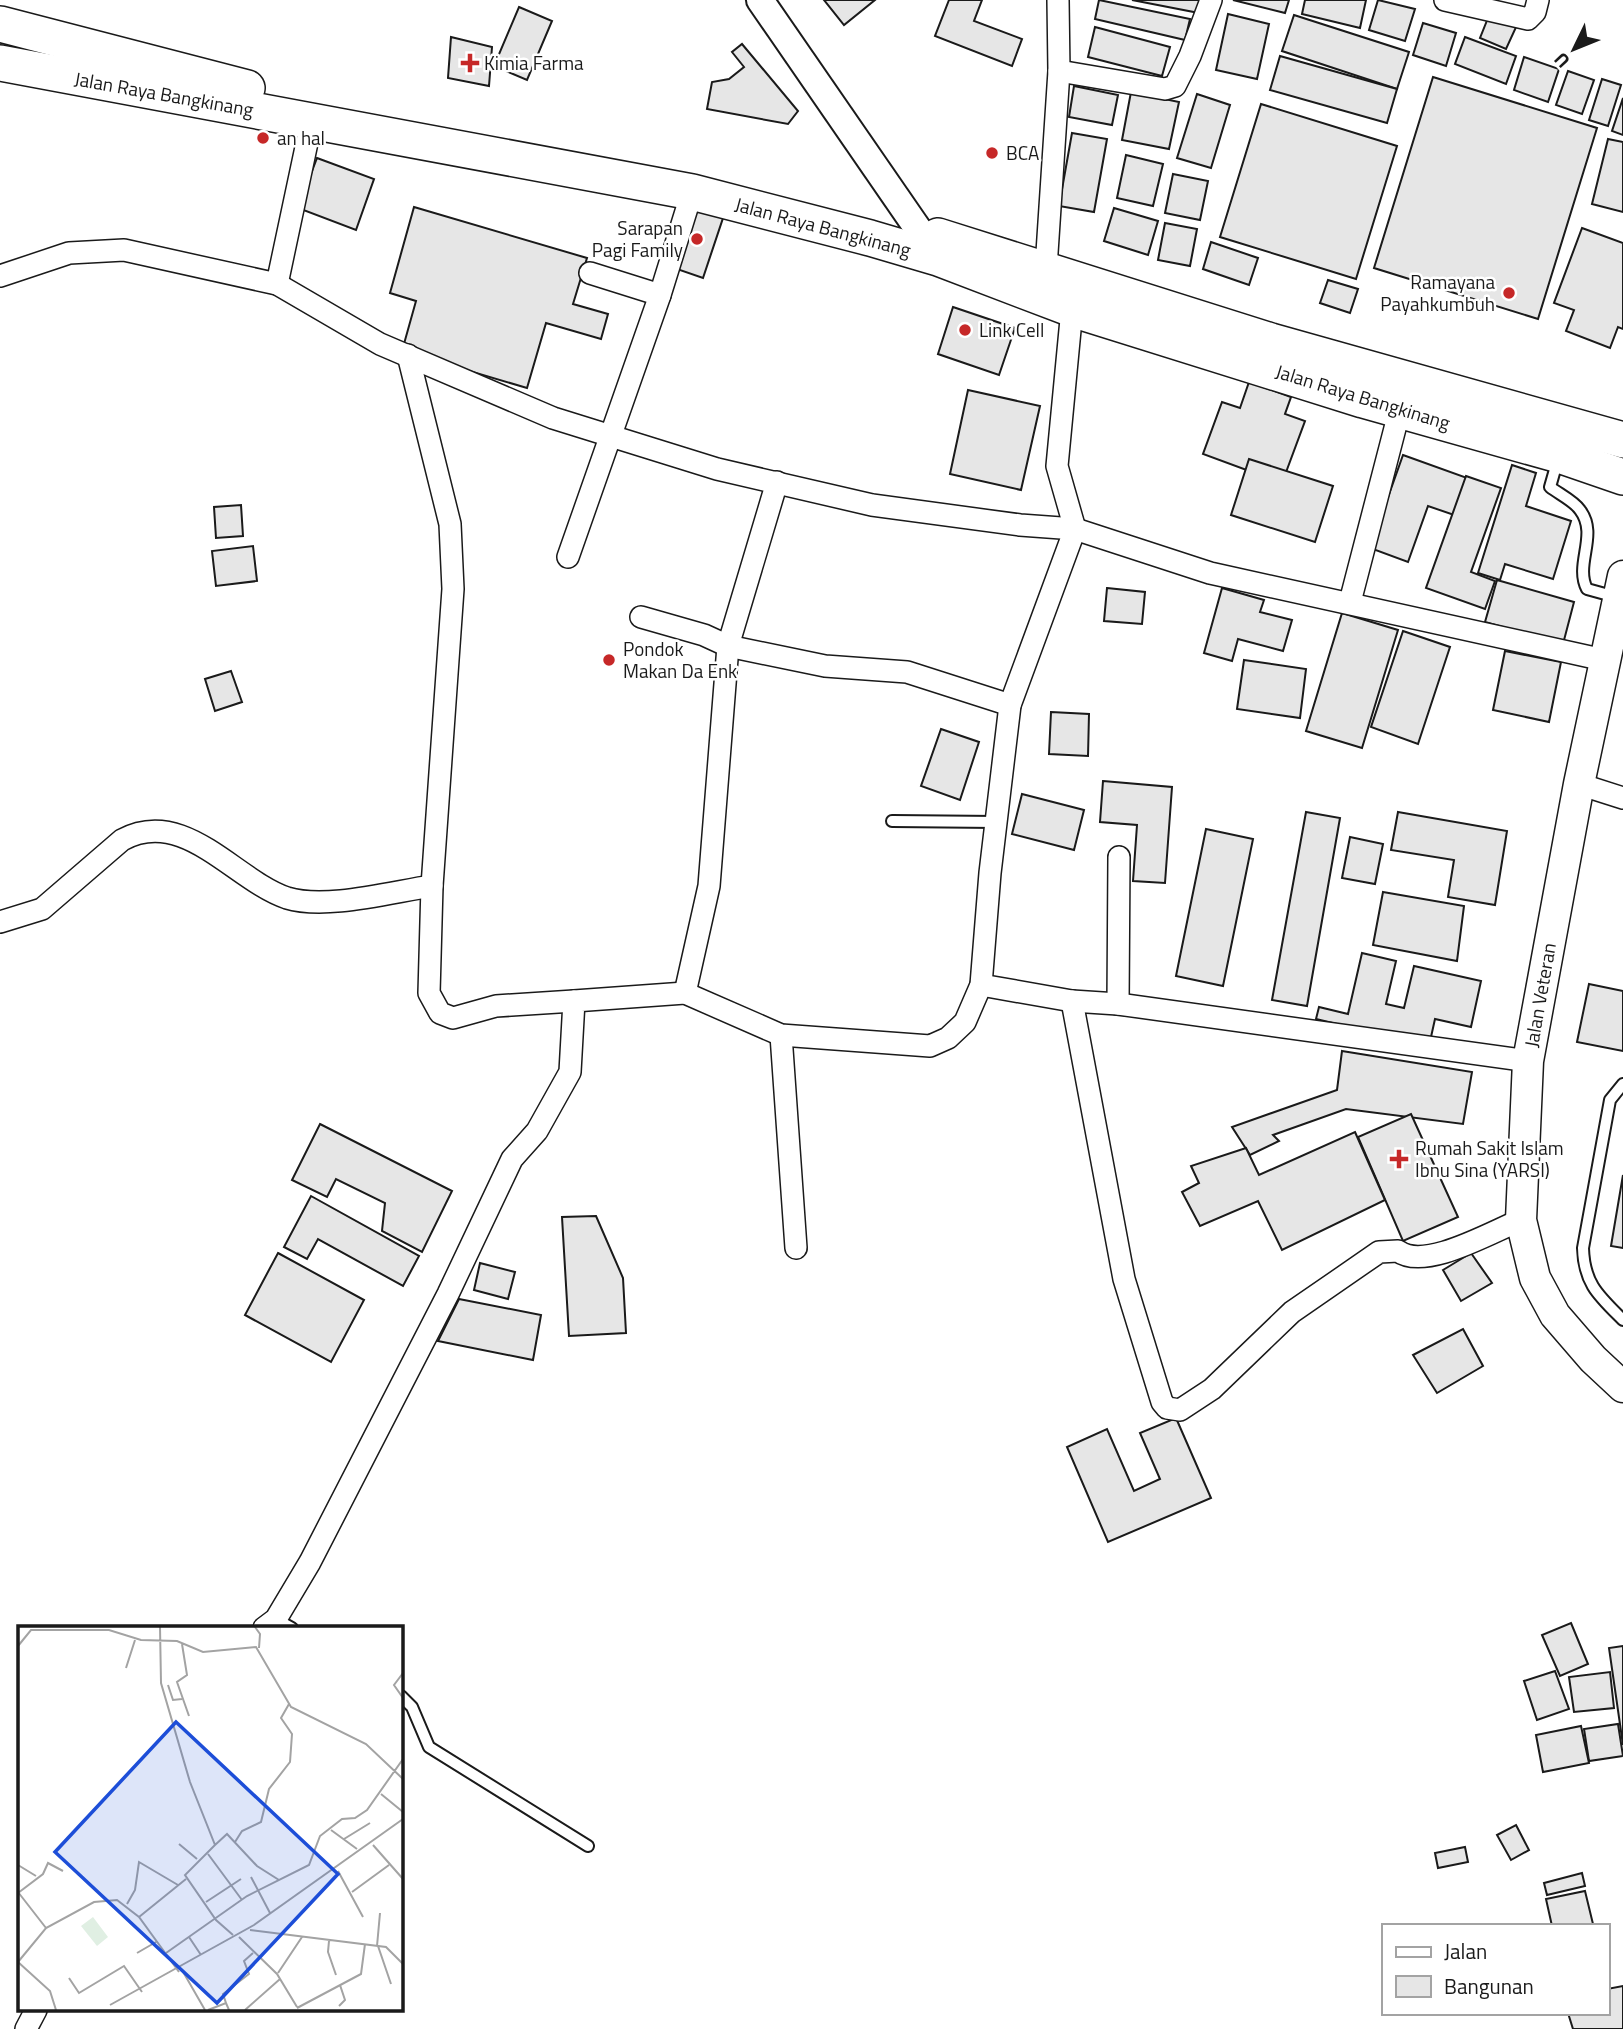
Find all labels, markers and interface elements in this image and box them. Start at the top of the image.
north arrow [1539,14,1609,84]
text: U [1546,46,1576,75]
place label: Kimia Farma [484,48,584,77]
marker: Kimia Farma [462,55,478,71]
street label: Jalan Raya Bangkinang [72,63,256,124]
place label: an hal [277,123,325,152]
marker: an hal [255,130,271,146]
place label: BCA [1006,138,1039,167]
marker: BCA [984,145,1000,161]
street label: Jalan Raya Bangkinang [732,189,915,264]
place label: Sarapan Pagi Family [592,213,683,264]
marker: Sarapan Pagi Family [689,231,705,247]
place label: Ramayana Payahkumbuh [1380,267,1495,318]
marker: Ramayana Payahkumbuh [1501,285,1517,301]
place label: Link Cell [979,315,1044,344]
marker: Link Cell [957,322,973,338]
street label: Jalan Raya Bangkinang [1272,356,1454,437]
place label: Pondok Makan Da Enk [623,634,737,685]
marker: Pondok Makan Da Enk [601,652,617,668]
street label: Jalan Veteran [1516,940,1563,1050]
place label: Rumah Sakit Islam Ibnu Sina (YARSI) [1415,1133,1564,1184]
marker: Rumah Sakit Islam Ibnu Sina (YARSI) [1389,1149,1409,1169]
inset map [18,1626,402,2011]
legend [1382,1924,1609,2015]
text: Jalan [1444,1935,1487,1967]
text: Bangunan [1444,1970,1534,2002]

